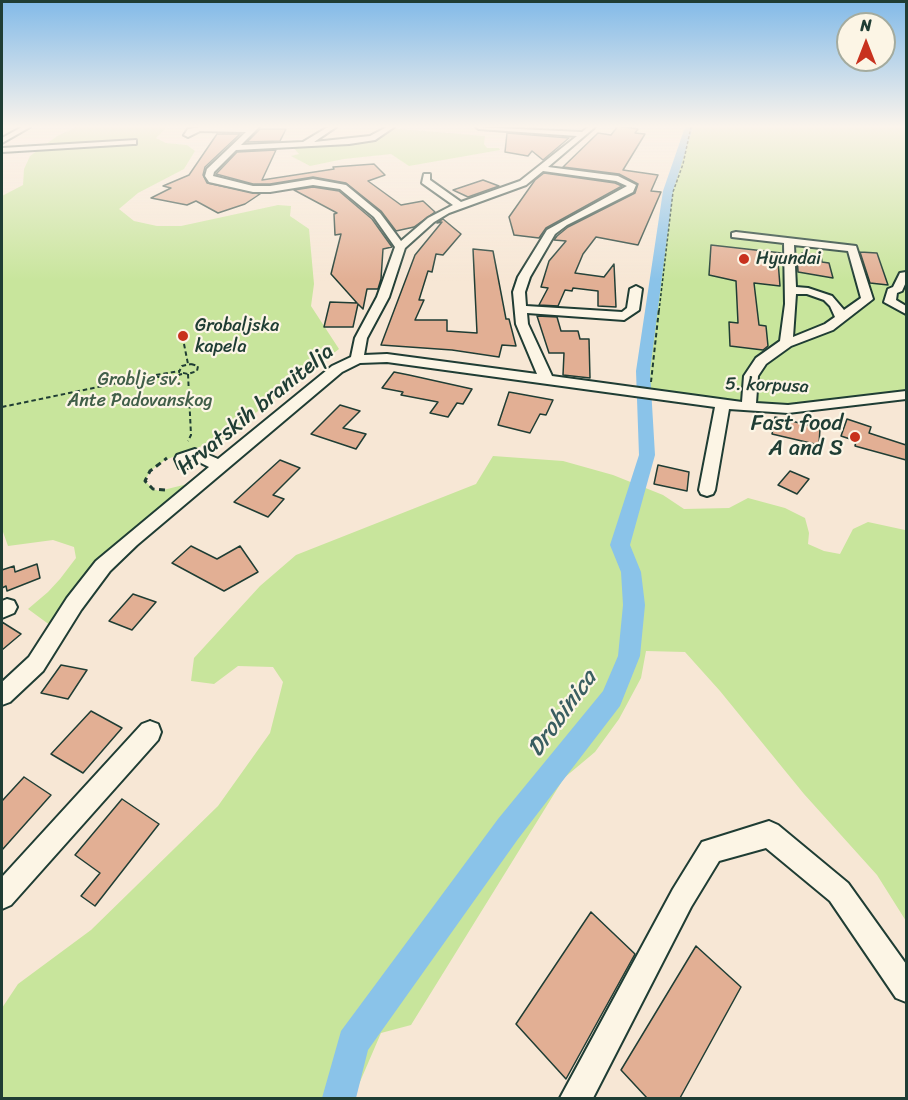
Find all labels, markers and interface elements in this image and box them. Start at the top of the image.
text: N [860,11,872,40]
north arrow [836,12,896,72]
place label: Hyundai [756,248,821,270]
marker: Hyundai [737,252,751,266]
place label: Grobaljska kapela [195,315,279,358]
marker: Grobaljska kapela [176,329,190,343]
street label: Hrvatskih branitelja [172,339,340,481]
park label: Groblje sv. Ante Padovanskog [67,369,213,412]
street label: 5. korpusa [725,374,809,398]
place label: Fast food A and S [751,411,843,463]
marker: Fast food A and S [848,430,862,444]
water label: Drobinica [522,665,604,763]

